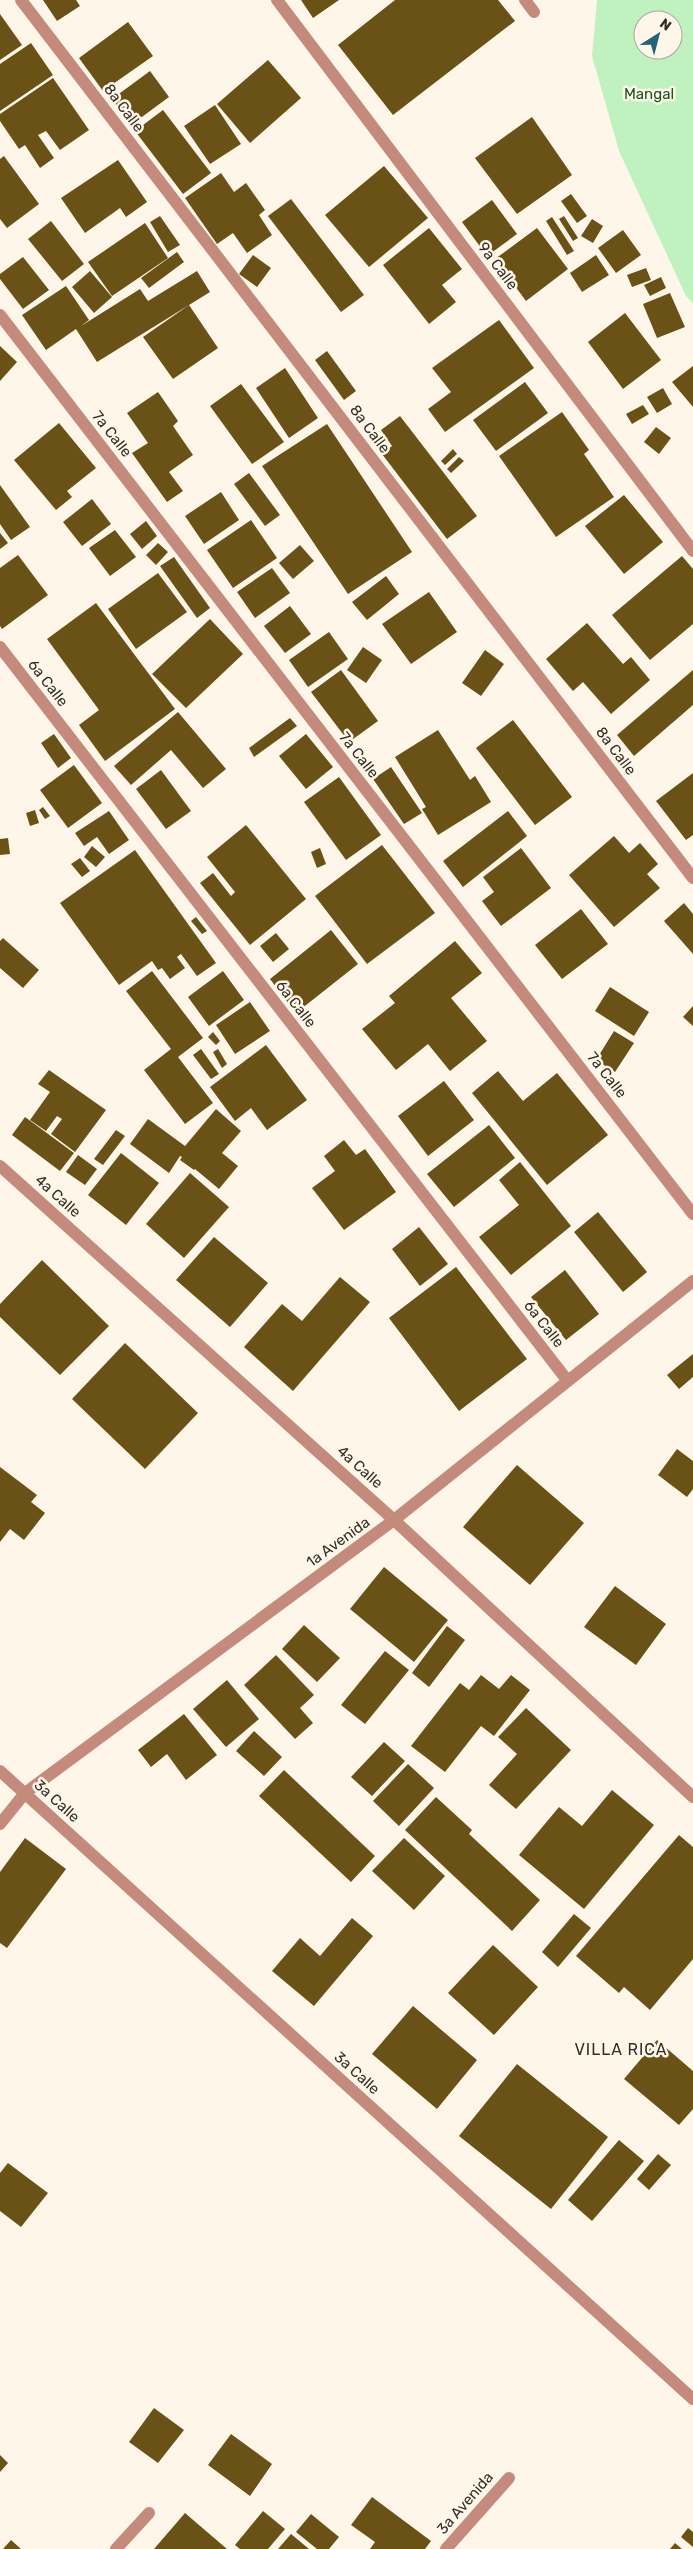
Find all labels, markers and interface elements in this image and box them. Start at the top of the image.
north arrow [633,10,683,60]
text: N [656,15,674,35]
street label: 8a Calle [100,80,148,136]
park label: Mangal [624,85,674,103]
street label: 9a Calle [474,239,522,293]
street label: 8a Calle [346,401,394,457]
street label: 7a Calle [88,407,136,461]
street label: 6a Calle [24,656,72,710]
street label: 8a Calle [592,723,640,779]
street label: 7a Calle [335,728,383,782]
street label: 6a Calle [272,977,320,1031]
street label: 7a Calle [583,1048,631,1102]
street label: 4a Calle [31,1171,85,1221]
street label: 6a Calle [520,1297,568,1351]
street label: 4a Calle [333,1442,387,1492]
street label: 1a Avenida [303,1513,373,1571]
street label: 3a Calle [31,1776,83,1826]
district label: VILLA RICA [574,2040,668,2059]
street label: 3a Calle [331,2048,383,2098]
street label: 3a Avenida [433,2468,497,2538]

